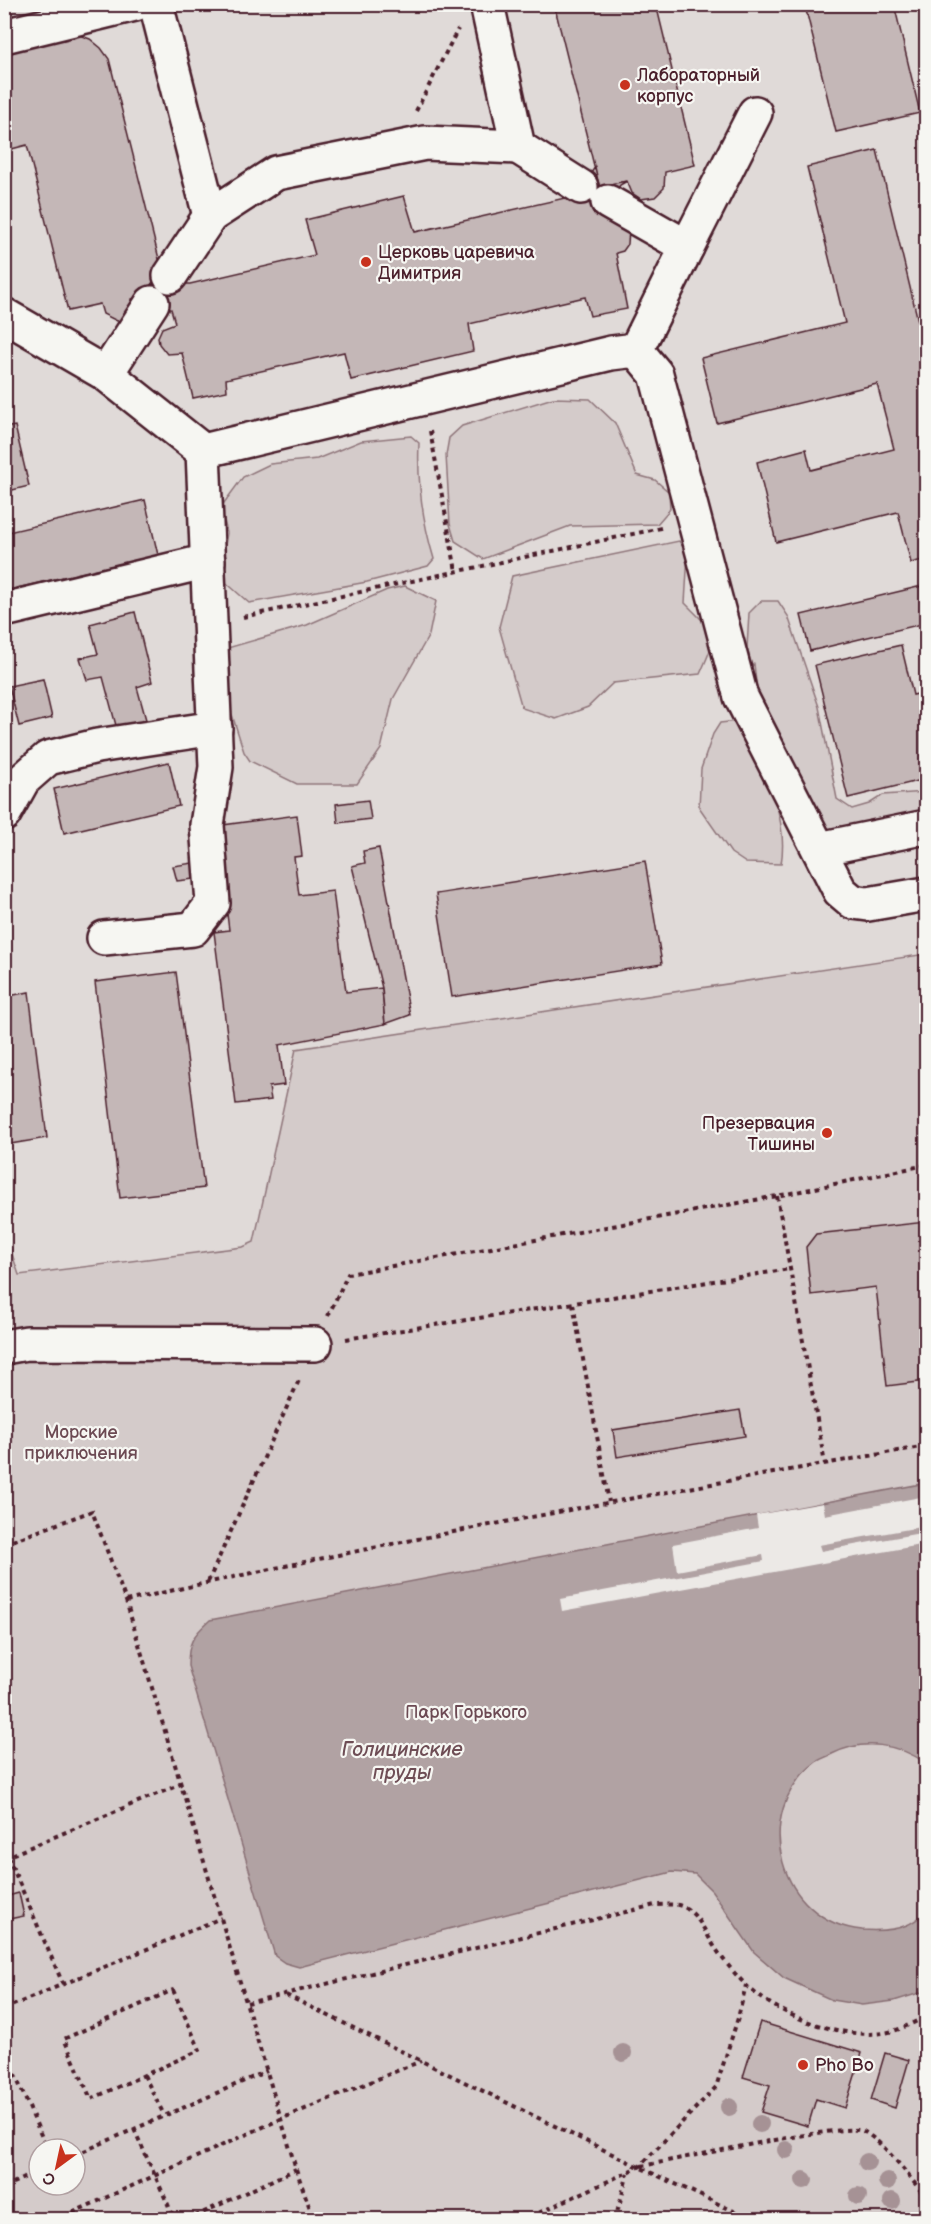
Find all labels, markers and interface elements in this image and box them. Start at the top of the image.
place label: Лабораторный корпус [636,65,760,107]
marker: Лабораторный корпус [618,78,632,92]
place label: Церковь царевича Димитрия [378,242,535,284]
marker: Церковь царевича Димитрия [359,255,373,269]
place label: Презервация Тишины [702,1113,815,1155]
marker: Презервация Тишины [820,1126,834,1140]
park label: Морские приключения [24,1422,138,1464]
park label: Парк Горького [405,1702,527,1723]
water label: Голицинские пруды [341,1738,463,1785]
place label: Pho Bo [815,2055,874,2076]
marker: Pho Bo [796,2058,810,2072]
north arrow [27,2137,87,2197]
text: С [40,2167,59,2189]

